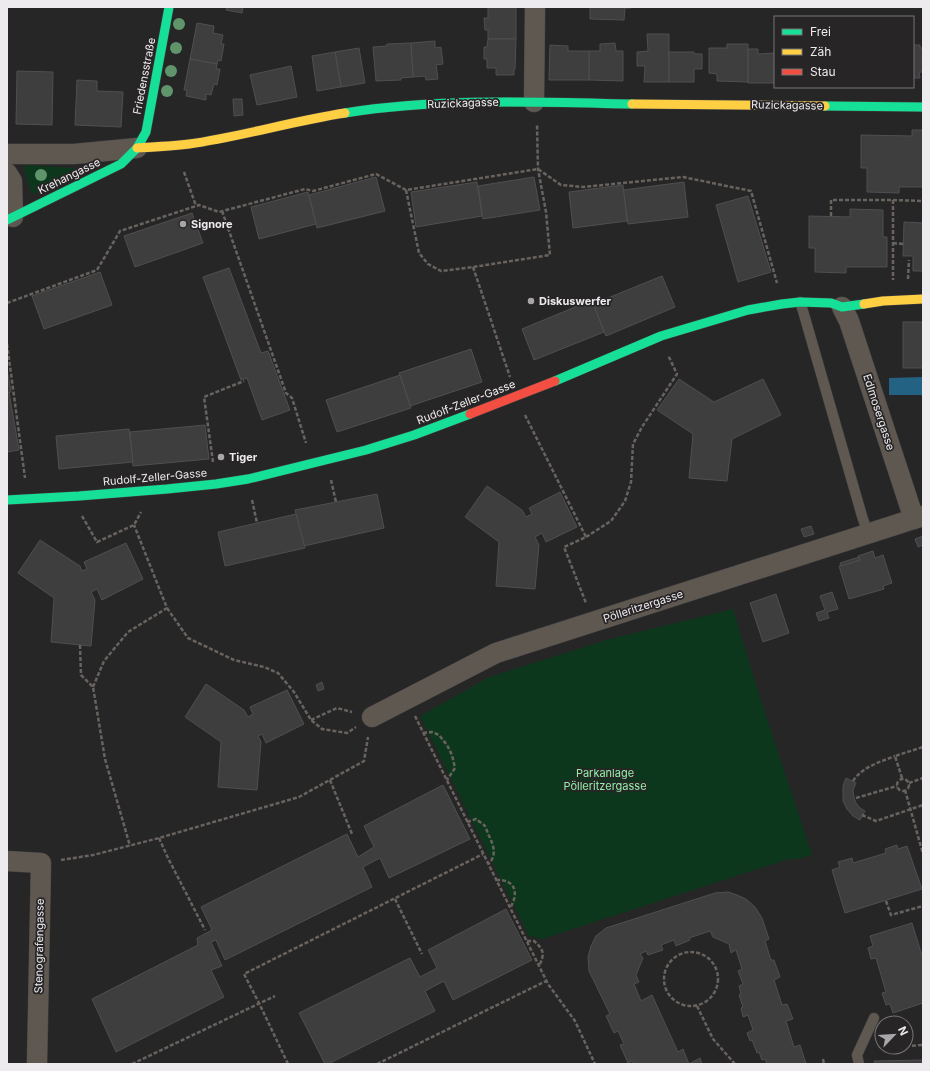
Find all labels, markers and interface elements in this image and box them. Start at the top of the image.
legend [774,16,914,88]
text: Frei [810,24,831,39]
street label: Friedensstraße [130,36,158,116]
text: Zäh [810,44,831,59]
text: Stau [810,64,836,79]
street label: Ruzickagasse [427,95,499,111]
street label: Ruzickagasse [751,97,823,113]
street label: Krehangasse [35,155,103,197]
place label: Signore [191,217,233,231]
marker: Signore [178,219,188,229]
place label: Diskuswerfer [539,294,612,308]
marker: Diskuswerfer [526,296,536,306]
street label: Edlmosergasse [860,372,898,452]
street label: Rudolf-Zeller-Gasse [415,377,517,427]
place label: Tiger [229,450,258,464]
marker: Tiger [216,452,226,462]
street label: Rudolf-Zeller-Gasse [102,465,208,489]
street label: Pölleritzergasse [601,586,685,626]
park label: Parkanlage Pölleritzergasse [563,766,647,793]
street label: Stenografengasse [31,899,47,993]
north arrow [874,1015,914,1055]
text: N [895,1024,911,1038]

